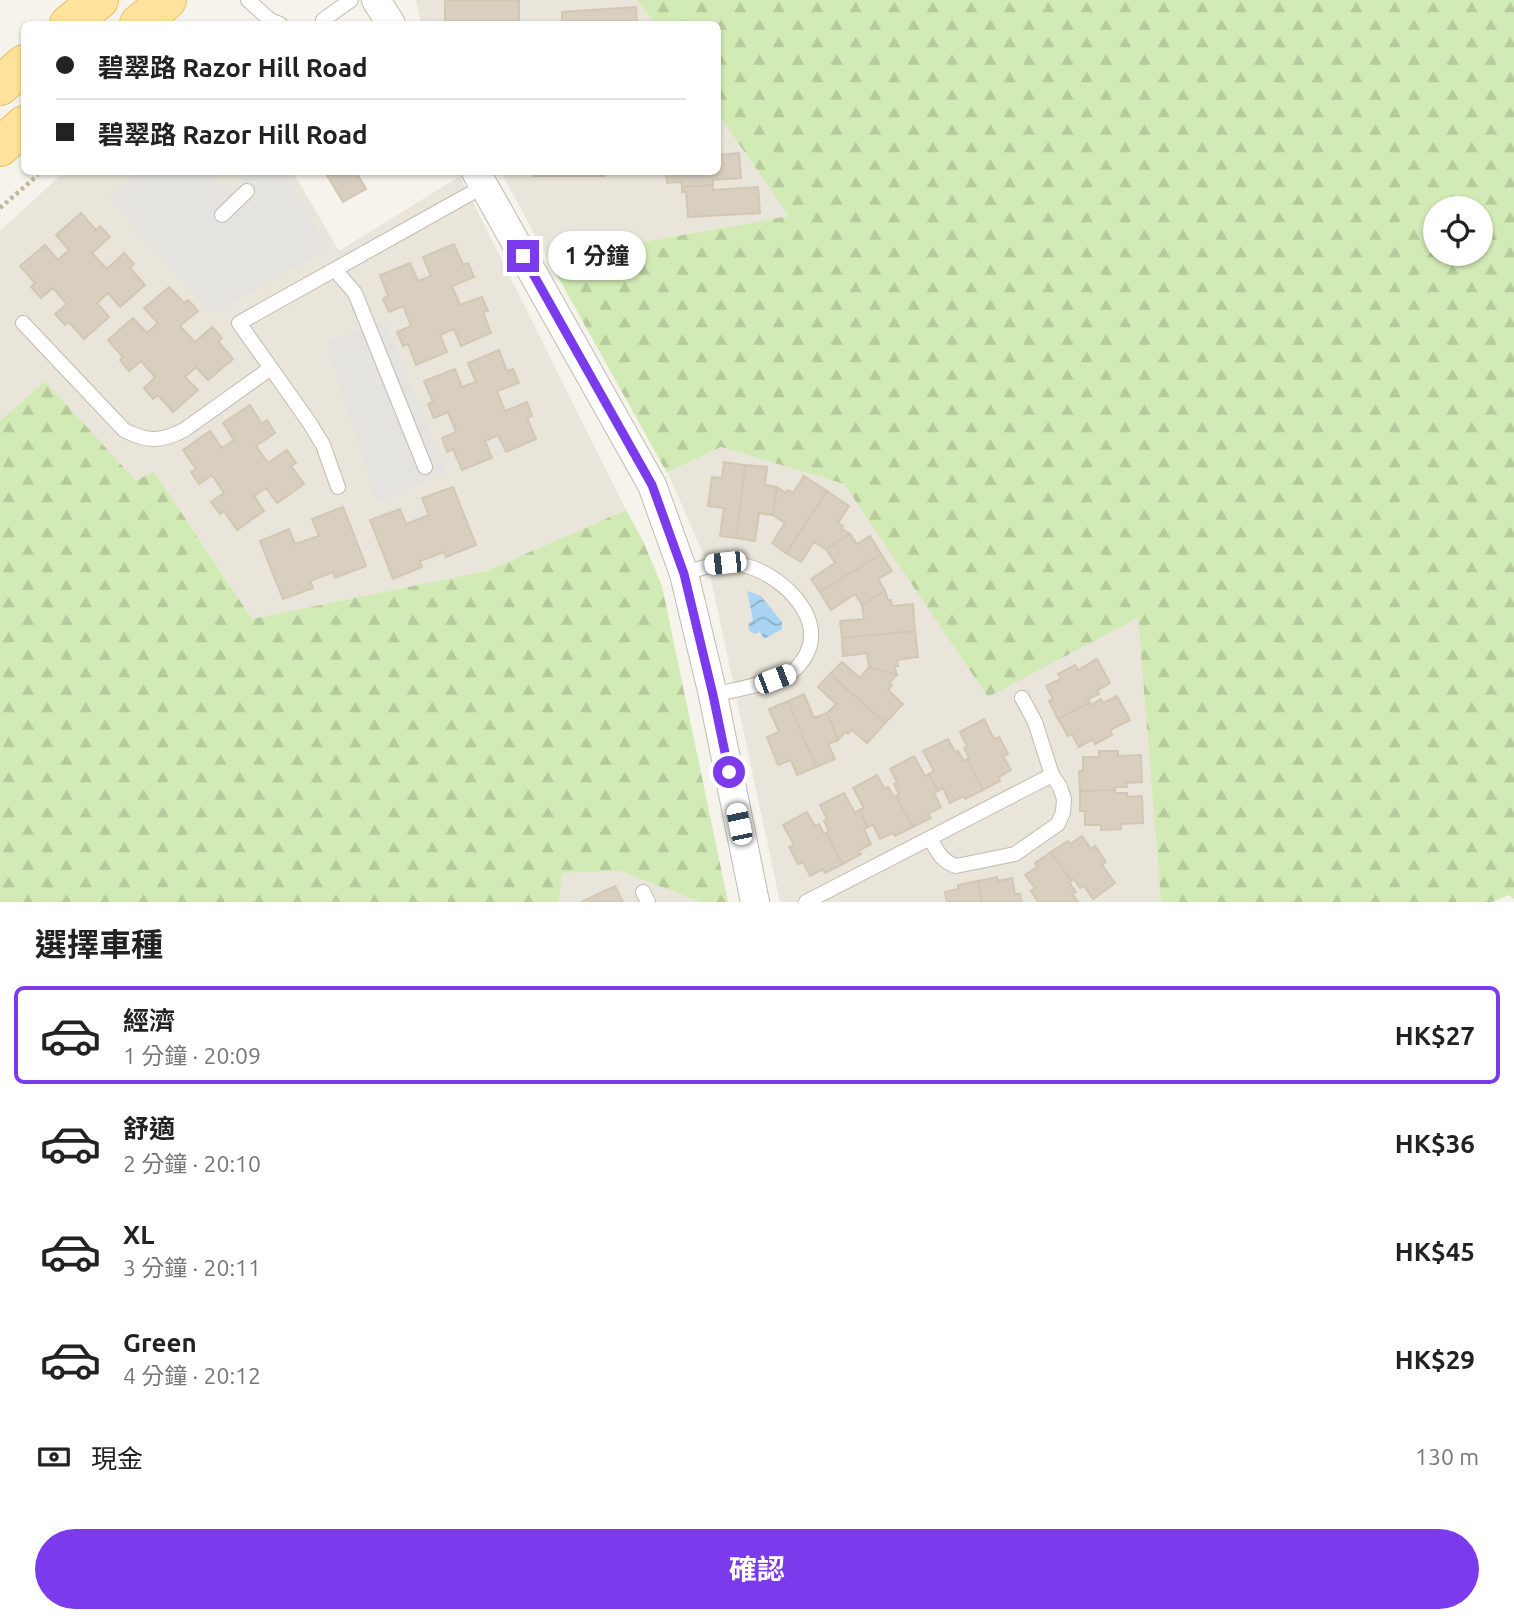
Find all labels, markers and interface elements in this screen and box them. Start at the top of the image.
text: 碧翠路 Razor Hill Road [98,53,368,82]
text: 碧翠路 Razor Hill Road [98,120,368,149]
map controls [1423,196,1493,266]
button: locate [1423,196,1493,266]
callout: 1 分鐘 [548,232,646,280]
route end [507,240,539,272]
text: 1 分鐘 [565,243,629,268]
car [704,550,747,576]
car [752,662,799,696]
route start [713,756,745,788]
car [725,801,754,847]
text: 選擇車種 [35,926,163,962]
icon: car [39,1004,102,1067]
text: 經濟 [123,1006,175,1035]
text: HK$27 [1395,1021,1475,1050]
text: 1 分鐘 · 20:09 [123,1043,261,1068]
icon: car [39,1112,102,1175]
text: 舒適 [123,1114,175,1143]
text: HK$36 [1395,1129,1475,1158]
text: 2 分鐘 · 20:10 [123,1151,261,1176]
icon: car [39,1220,102,1283]
text: XL [123,1220,154,1249]
text: HK$45 [1395,1237,1475,1266]
text: 3 分鐘 · 20:11 [123,1255,261,1280]
icon: car [39,1328,102,1391]
text: Green [123,1328,197,1357]
text: HK$29 [1395,1345,1475,1374]
text: 4 分鐘 · 20:12 [123,1363,261,1388]
icon: cash [35,1438,73,1476]
text: 現金 [91,1444,143,1473]
text: 130 m [1415,1444,1479,1469]
button: 確認 [35,1529,1479,1609]

